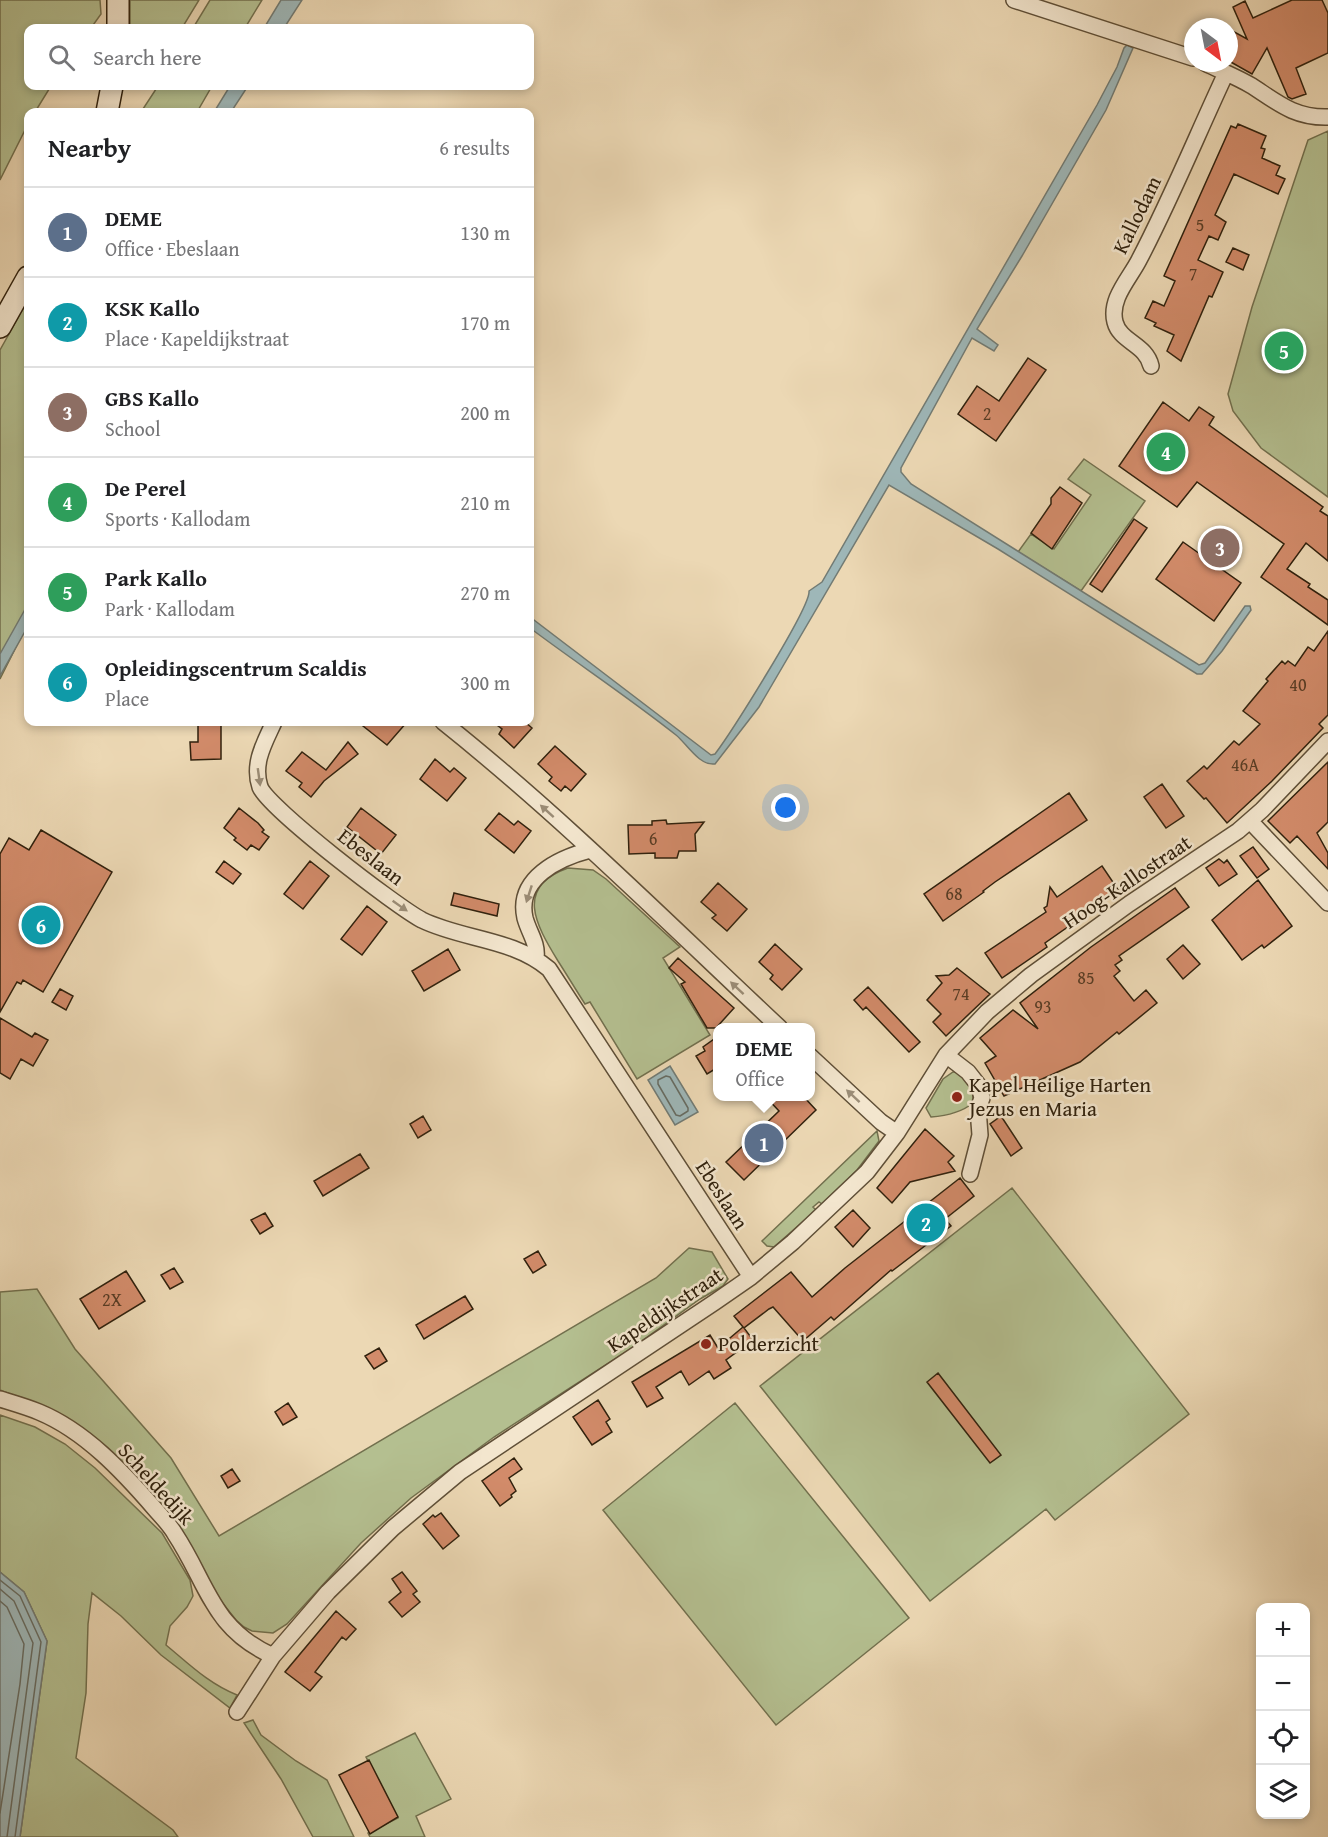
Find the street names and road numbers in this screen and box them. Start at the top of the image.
street label: Kallodam [1104,171,1169,259]
street label: Ebeslaan [331,821,411,893]
street label: Hoog-Kallostraat [1056,827,1198,936]
street label: Ebeslaan [688,1154,757,1236]
street label: Kapeldijkstraat [600,1259,730,1360]
street label: Scheldedijk [111,1436,202,1532]

